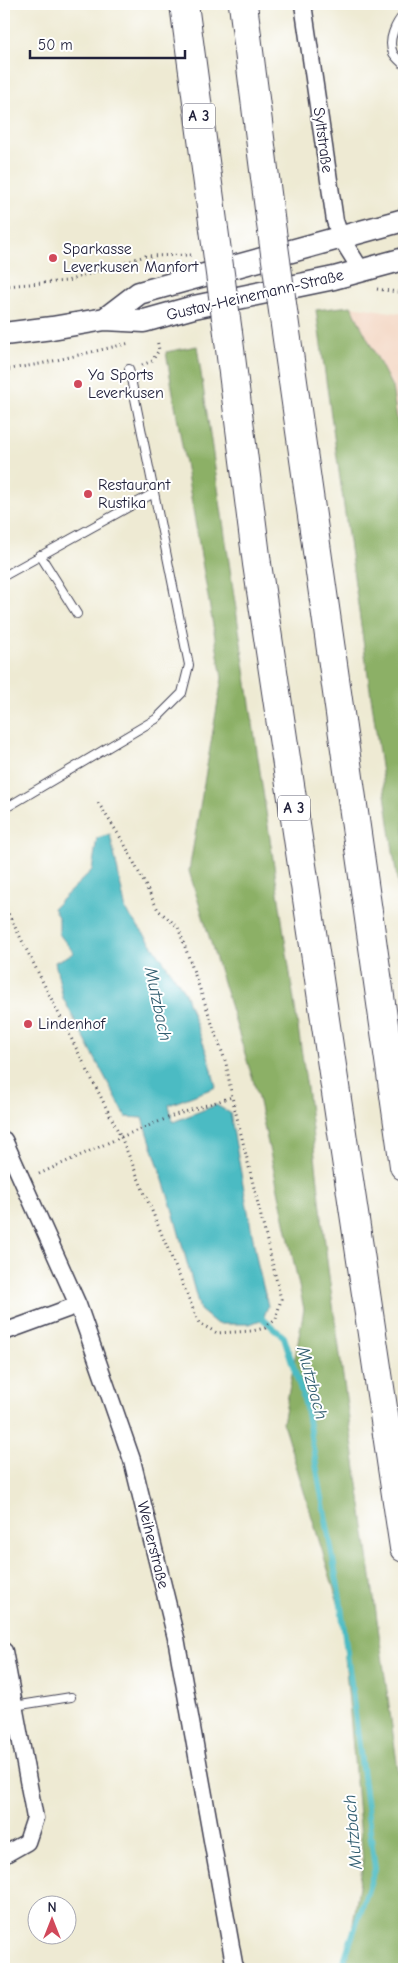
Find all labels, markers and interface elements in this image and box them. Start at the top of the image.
scale bar [30,28,185,60]
text: 50 m [38,36,73,54]
road number: A 3 [183,104,215,128]
street label: Syltstraße [309,106,337,174]
place label: Sparkasse Leverkusen Manfort [63,240,199,276]
marker: Sparkasse Leverkusen Manfort [47,252,59,264]
street label: Gustav-Heinemann-Straße [164,266,346,324]
place label: Ya Sports Leverkusen [88,366,164,402]
marker: Ya Sports Leverkusen [72,378,84,390]
place label: Restaurant Rustika [98,476,171,512]
marker: Restaurant Rustika [82,488,94,500]
road number: A 3 [278,796,310,820]
water label: Mutzbach [140,964,176,1043]
place label: Lindenhof [38,1015,107,1033]
marker: Lindenhof [22,1018,34,1030]
water label: Mutzbach [292,1343,332,1422]
street label: Weiherstraße [133,1499,173,1591]
water label: Mutzbach [339,1794,367,1871]
north arrow [28,1896,78,1946]
text: N [47,1899,57,1916]

